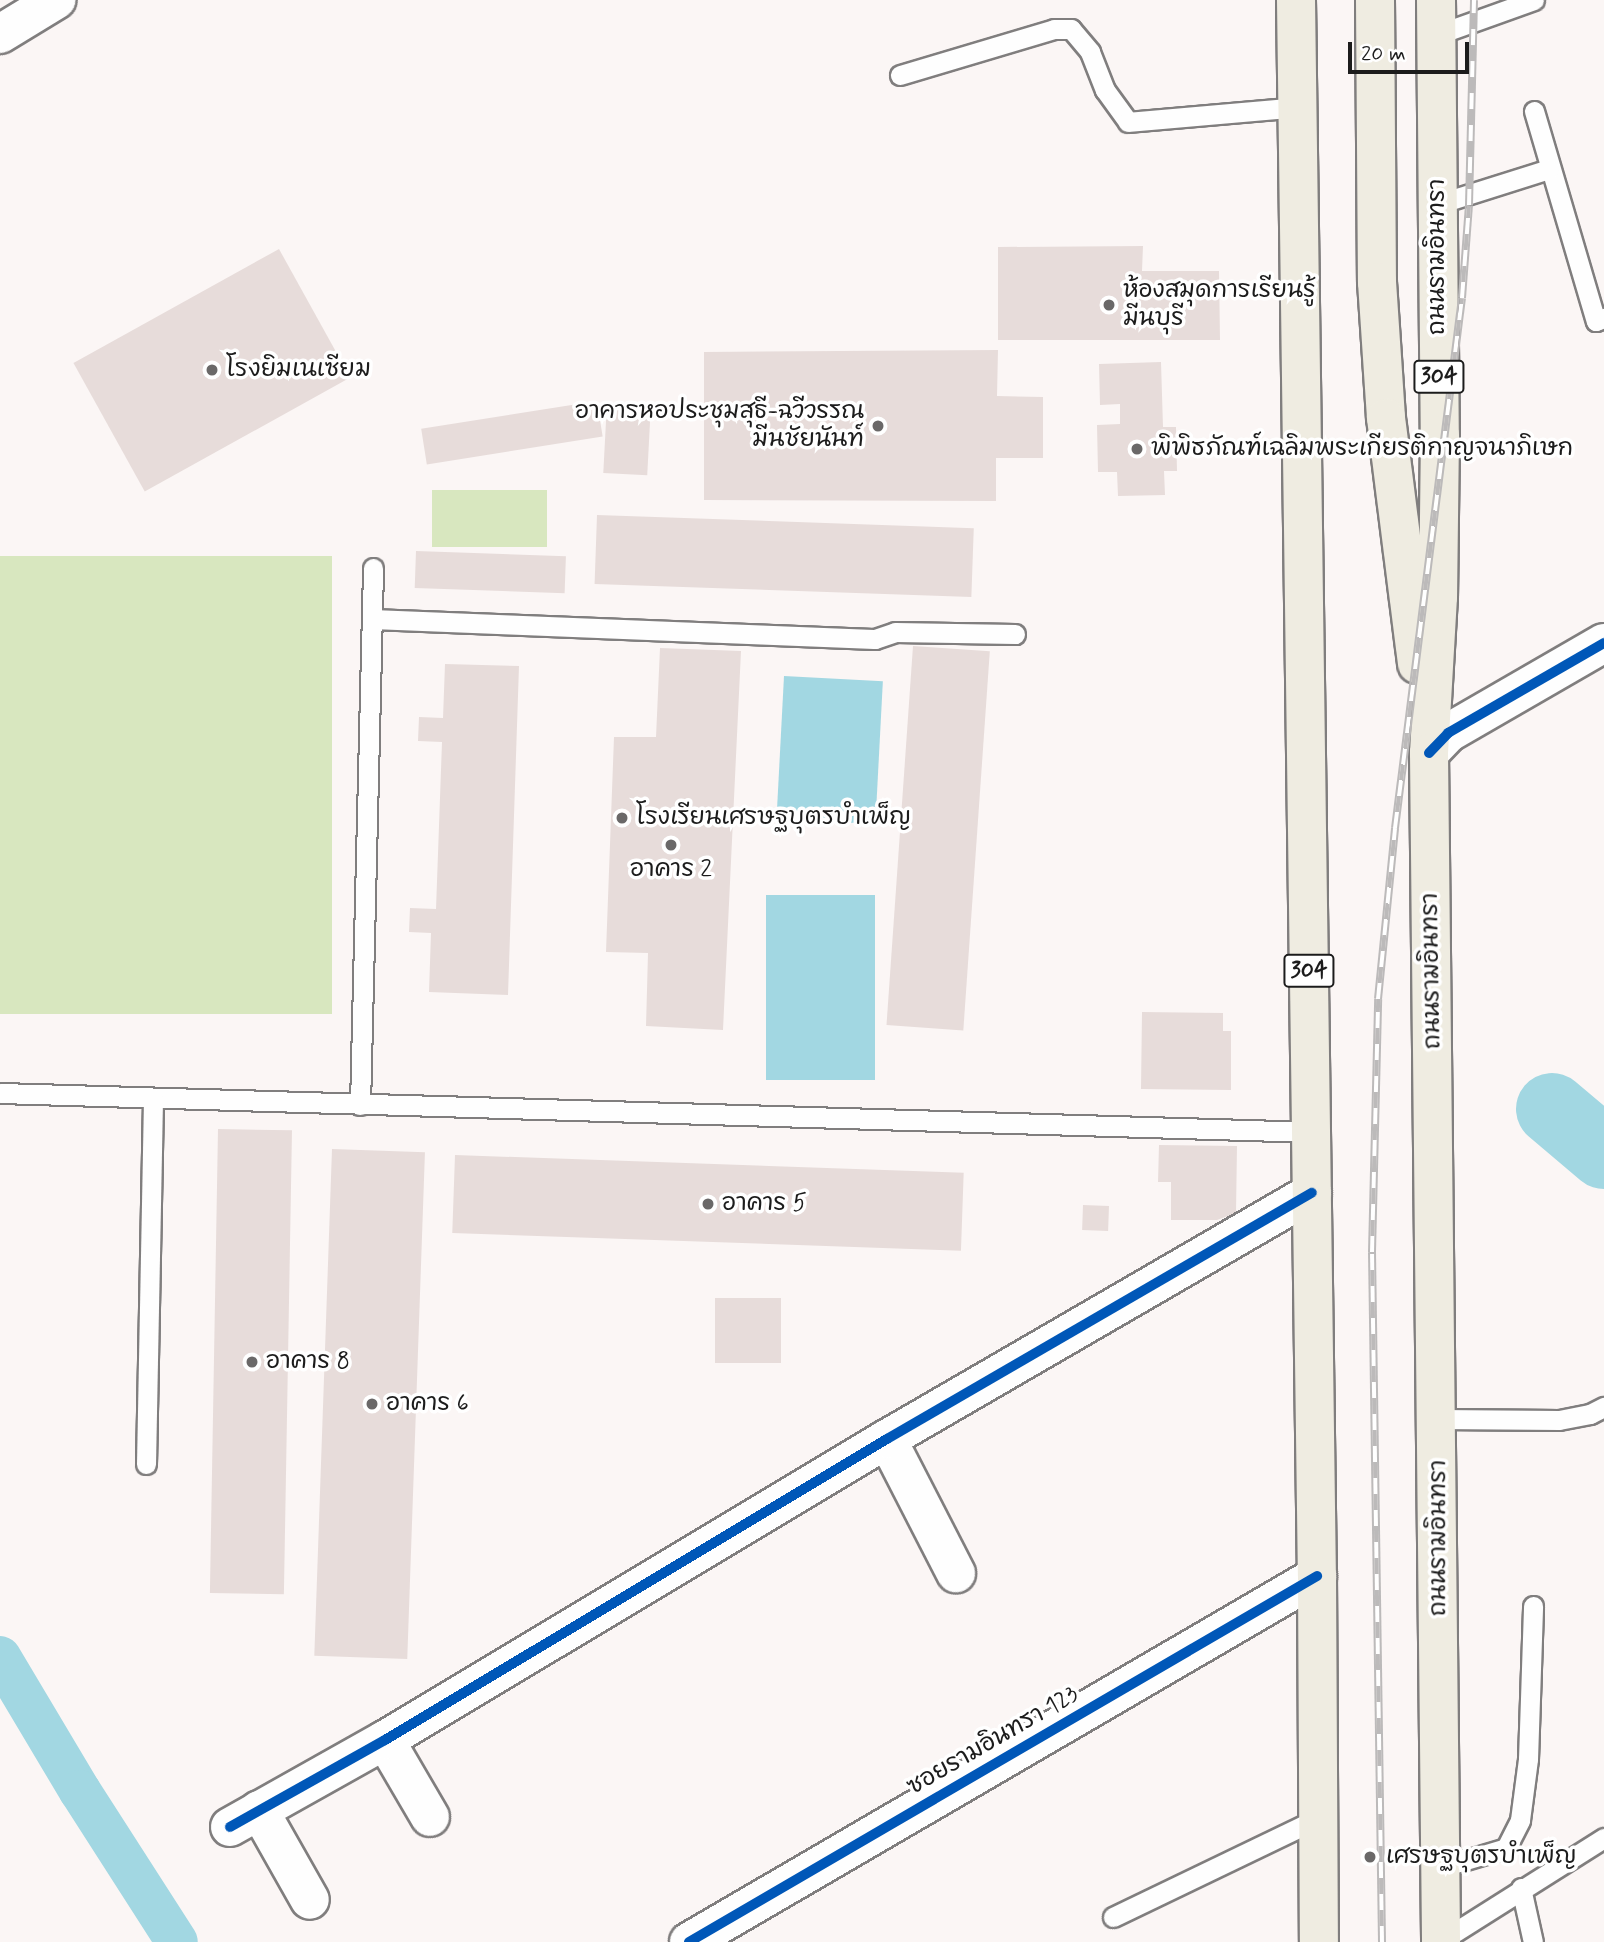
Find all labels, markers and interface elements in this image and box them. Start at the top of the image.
scale bar [1352,28,1473,72]
text: 20 m [1361,40,1406,68]
street label: ถนนรามอินทรา [1424,179,1452,335]
place label: ห้องสมุดการเรียนรู้ มีนบุรี [1123,277,1315,333]
marker: ห้องสมุดการเรียนรู้ มีนบุรี [1101,297,1117,313]
place label: โรงยิมเนเซียม [226,356,371,384]
road number: 304 [1413,358,1465,396]
marker: โรงยิมเนเซียม [204,362,220,378]
place label: อาคารหอประชุมสุธี-ฉวีวรรณ มีนชัยนันท์ [575,398,864,454]
marker: อาคารหอประชุมสุธี-ฉวีวรรณ มีนชัยนันท์ [870,418,886,434]
place label: พิพิธภัณฑ์เฉลิมพระเกียรติกาญจนาภิเษก [1151,435,1573,463]
marker: พิพิธภัณฑ์เฉลิมพระเกียรติกาญจนาภิเษก [1129,441,1145,457]
place label: โรงเรียนเศรษฐบุตรบำเพ็ญ [636,804,911,832]
marker: โรงเรียนเศรษฐบุตรบำเพ็ญ [614,810,630,826]
marker: อาคาร 2 [663,837,679,853]
place label: อาคาร 2 [630,856,712,884]
street label: ถนนรามอินทรา [1416,892,1448,1050]
road number: 304 [1283,952,1335,990]
place label: อาคาร 5 [722,1190,807,1218]
marker: อาคาร 5 [700,1196,716,1212]
place label: อาคาร 8 [266,1348,350,1376]
marker: อาคาร 8 [244,1354,260,1370]
place label: อาคาร 6 [386,1390,469,1418]
marker: อาคาร 6 [364,1396,380,1412]
street label: ถนนรามอินทรา [1425,1460,1453,1616]
street label: ซอยรามอินทรา 123 [902,1680,1084,1802]
place label: เศรษฐบุตรบำเพ็ญ [1386,1843,1576,1871]
marker: เศรษฐบุตรบำเพ็ญ [1360,1847,1380,1867]

